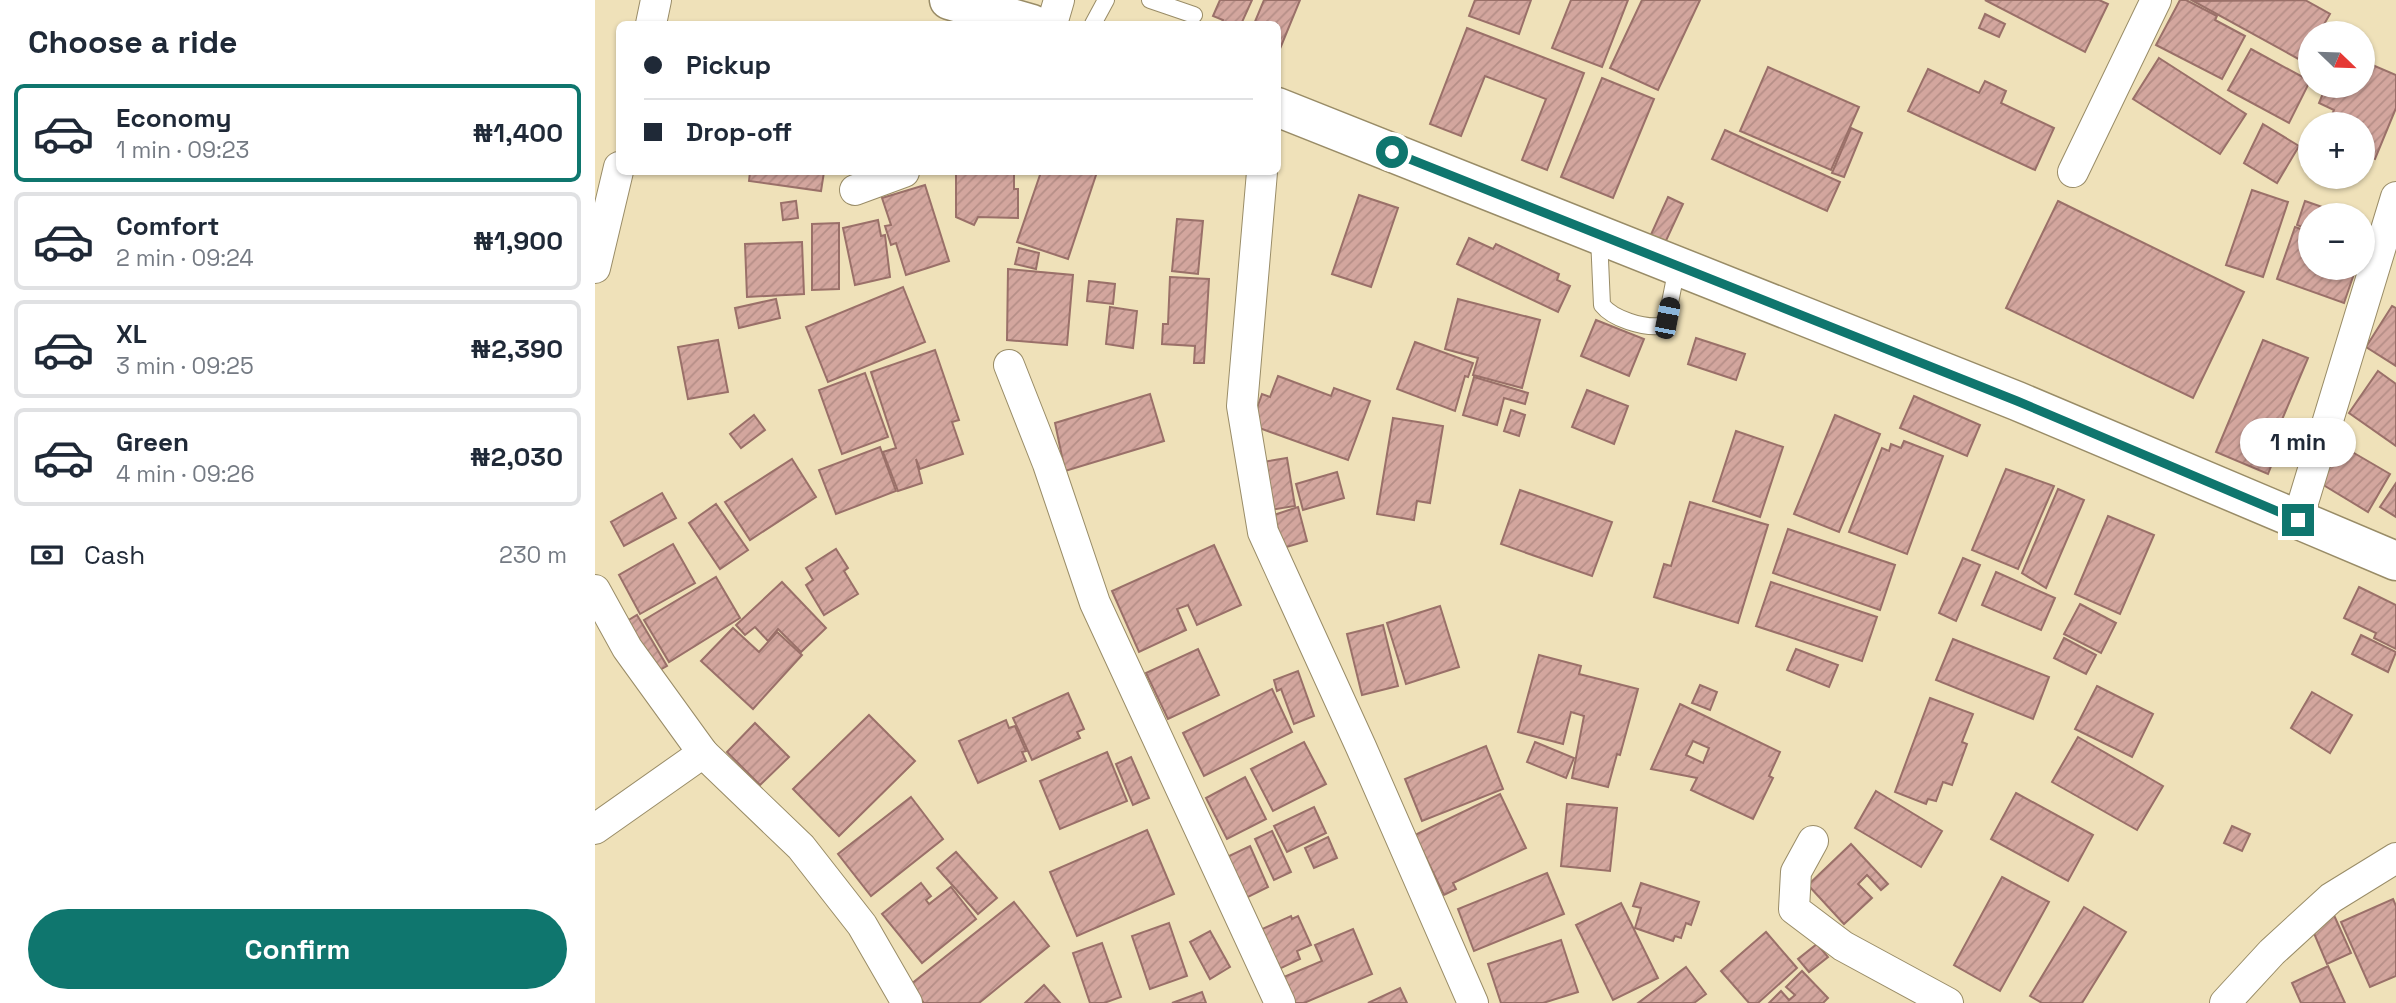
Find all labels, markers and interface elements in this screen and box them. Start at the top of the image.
north arrow [2298,21,2375,98]
map controls [2298,21,2375,280]
text: Choose a ride [28,22,238,62]
text: Pickup [686,48,771,82]
text: Economy [116,101,232,135]
icon: car [32,102,95,165]
button: + [2298,112,2375,189]
text: Drop-off [686,115,792,149]
text: ₦1,400 [472,116,563,150]
text: 1 min · 09:23 [116,135,249,165]
route start [1376,136,1408,168]
button: − [2298,203,2375,280]
text: Comfort [116,209,219,243]
icon: car [32,210,95,273]
text: ₦1,900 [473,224,563,258]
text: 2 min · 09:24 [116,243,254,273]
car [1653,295,1682,341]
text: XL [116,317,147,351]
icon: car [32,318,95,381]
text: ₦2,390 [470,332,563,366]
text: 3 min · 09:25 [116,351,254,381]
callout: 1 min [2240,419,2356,468]
text: Green [116,425,189,459]
icon: car [32,426,95,489]
text: 1 min [2270,427,2326,457]
text: ₦2,030 [470,440,563,474]
text: 4 min · 09:26 [116,459,255,489]
route end [2282,504,2314,536]
icon: cash [28,536,66,574]
text: Cash [84,538,145,572]
text: 230 m [499,540,567,570]
button: Confirm [28,909,567,989]

